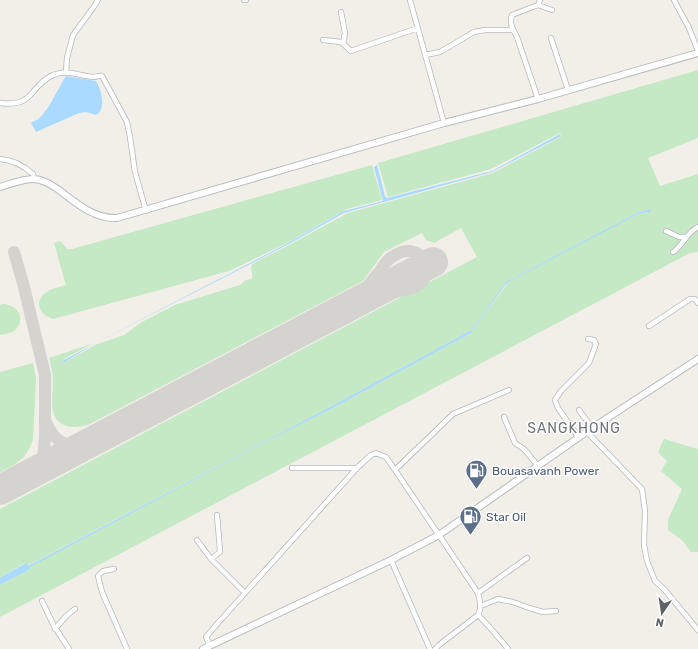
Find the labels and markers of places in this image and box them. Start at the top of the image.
fuel station icon: Bouasavanh Power [463,458,489,491]
place label: Bouasavanh Power [492,464,599,478]
fuel station icon: Star Oil [458,504,484,537]
place label: Star Oil [486,510,526,524]

